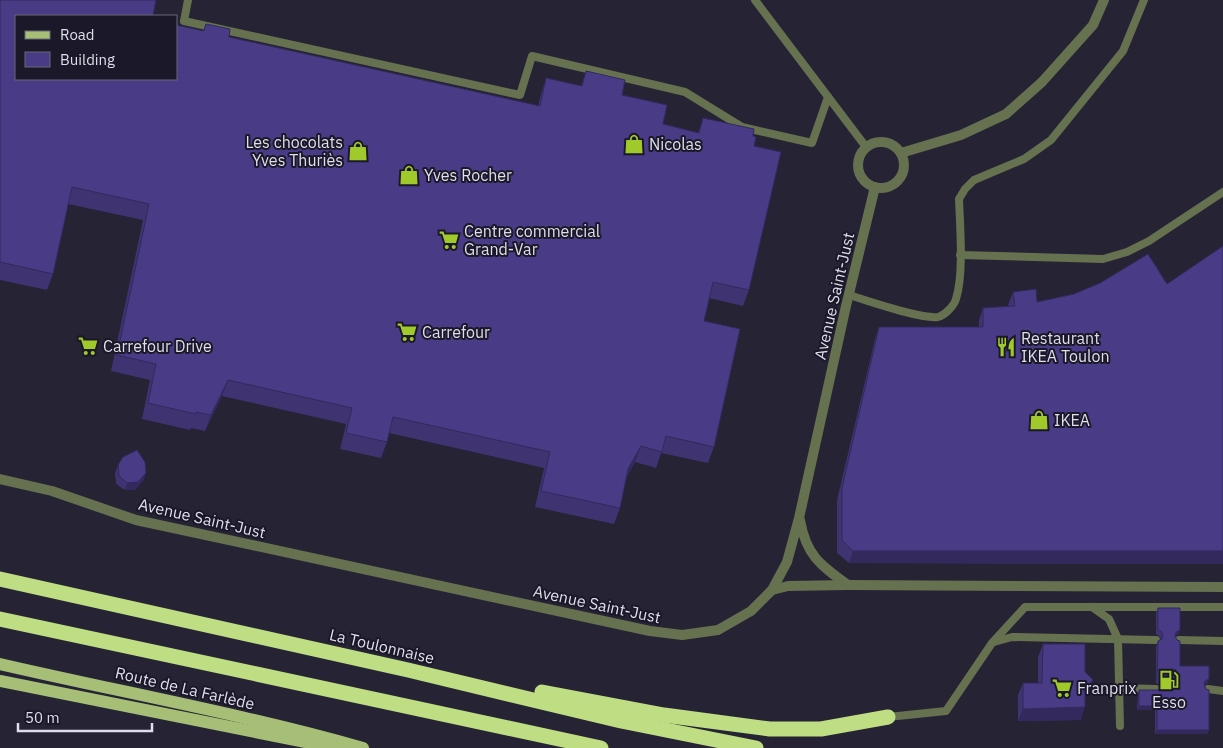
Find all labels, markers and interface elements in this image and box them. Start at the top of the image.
legend [15,15,178,80]
text: Road [60,25,95,44]
text: Building [60,50,115,69]
place label: Les chocolats Yves Thuriès [245,132,343,170]
shop icon: Nicolas [623,133,645,155]
place label: Nicolas [649,134,702,154]
shop icon: Les chocolats Yves Thuriès [347,140,369,162]
shop icon: Yves Rocher [398,164,420,186]
place label: Yves Rocher [424,165,512,185]
place label: Centre commercial Grand-Var [464,221,600,259]
supermarket icon: Centre commercial Grand-Var [438,229,460,251]
street label: Avenue Saint-Just [810,230,858,362]
supermarket icon: Carrefour [396,321,418,343]
place label: Carrefour [422,322,490,342]
place label: Restaurant IKEA Toulon [1021,328,1109,366]
supermarket icon: Carrefour Drive [77,335,99,357]
place label: Carrefour Drive [103,336,212,356]
restaurant icon: Restaurant IKEA Toulon [995,336,1017,358]
shop icon: IKEA [1028,409,1050,431]
place label: IKEA [1054,410,1090,430]
street label: Avenue Saint-Just [136,494,268,542]
street label: Avenue Saint-Just [531,581,663,627]
street label: La Toulonnaise [328,624,437,668]
street label: Route de La Farlède [113,662,257,714]
fuel station icon: Esso [1158,669,1180,691]
supermarket icon: Franprix [1051,677,1073,699]
place label: Franprix [1077,678,1136,698]
place label: Esso [1152,692,1186,712]
scale bar [18,700,151,732]
text: 50 m [25,708,60,727]

